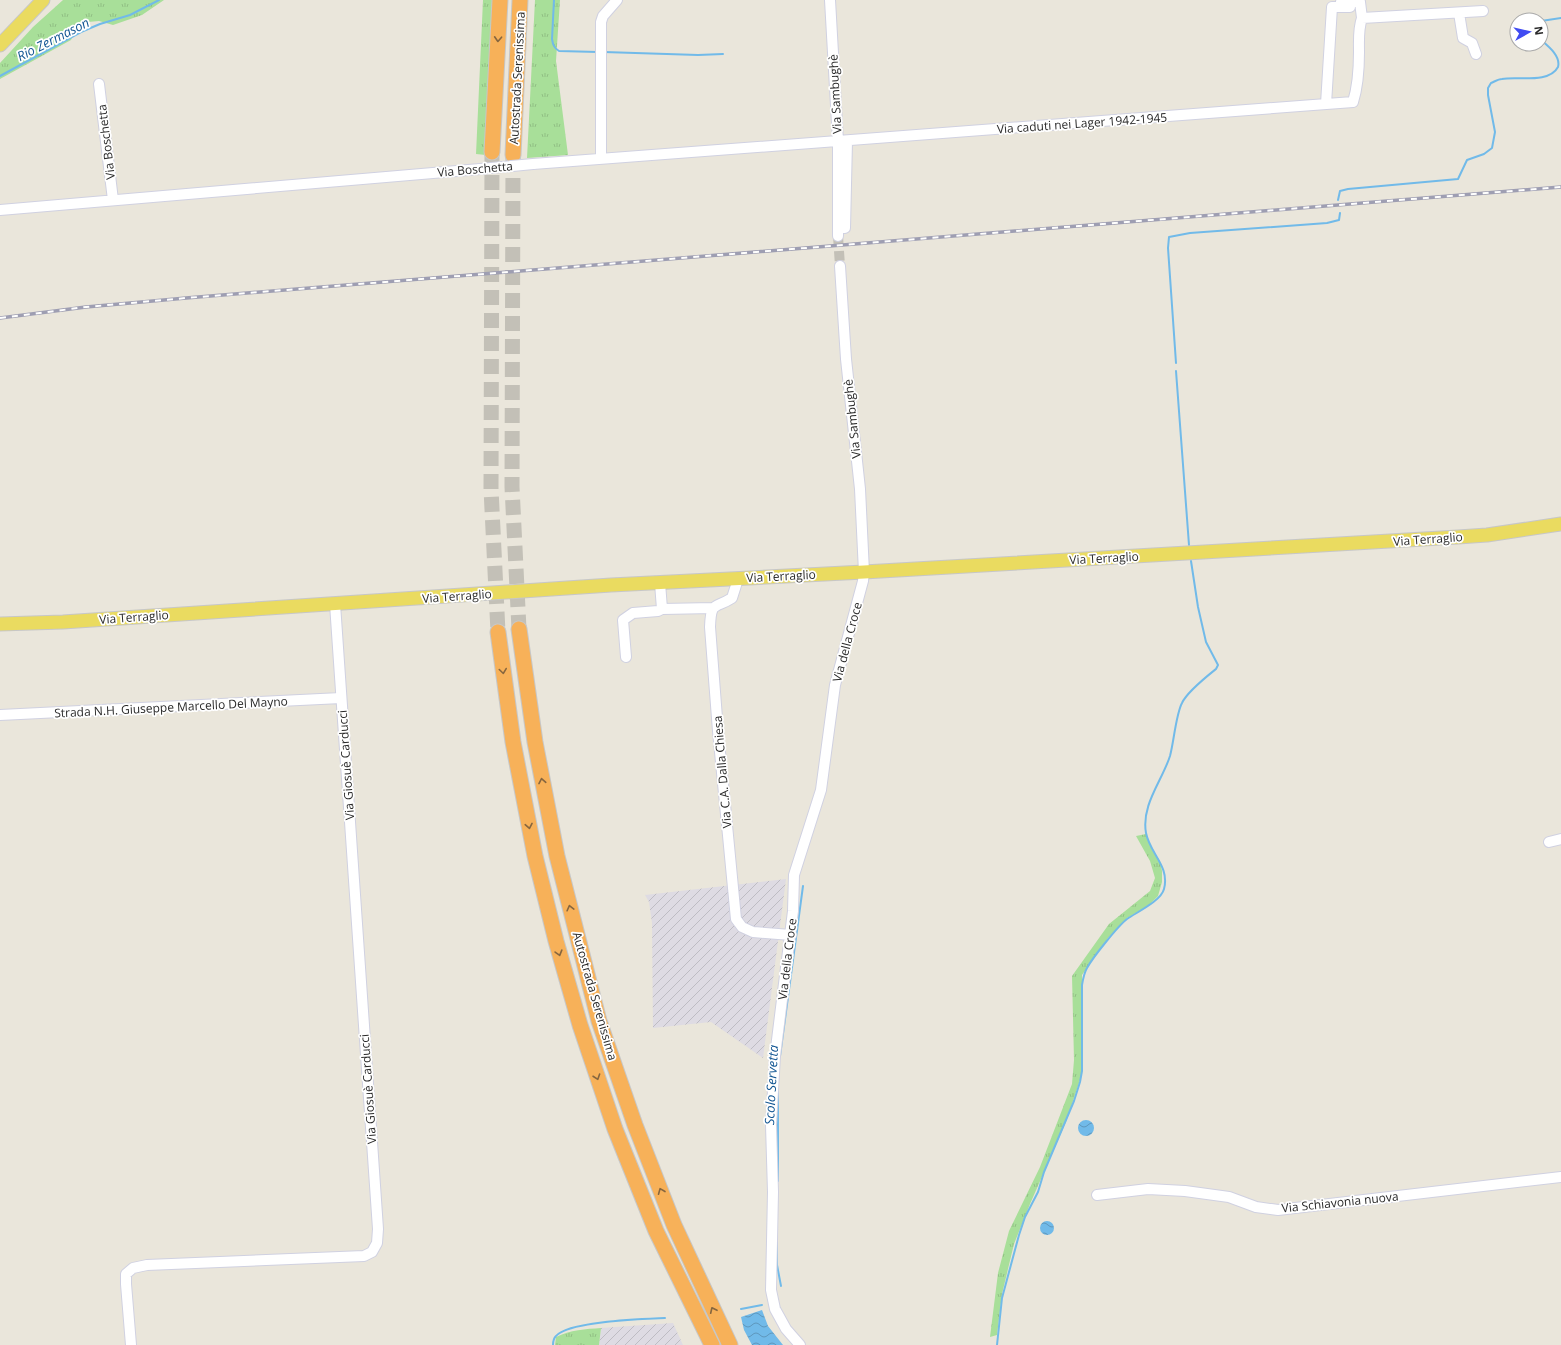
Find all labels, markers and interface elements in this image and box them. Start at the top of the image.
street label: Autostrada Serenissima [505,11,529,145]
north arrow [1509,12,1549,52]
water label: Rio Zermason [14,13,92,65]
text: N [1531,25,1547,36]
one-way arrow [494,36,502,42]
street label: Via Sambughè [824,54,846,134]
street label: Via Boschetta [93,103,119,181]
street label: Via caduti nei Lager 1942-1945 [996,109,1168,137]
street label: Via Boschetta [437,157,513,181]
street label: Via Sambughè [839,378,865,459]
street label: Via Terraglio [1393,528,1463,550]
street label: Via Terraglio [1069,548,1139,568]
street label: Via Terraglio [746,566,816,586]
street label: Via Terraglio [422,585,492,607]
street label: Via della Croce [828,600,866,684]
street label: Via Terraglio [99,606,169,628]
one-way arrow [498,667,507,674]
street label: Strada N.H. Giuseppe Marcello Del Mayno [54,692,288,722]
street label: Via Giosuè Carducci [334,709,358,821]
street label: Via C.A. Dalla Chiesa [709,715,735,829]
one-way arrow [539,777,547,784]
one-way arrow [524,823,533,830]
one-way arrow [566,904,575,911]
street label: Via della Croce [774,917,800,1001]
street label: Autostrada Serenissima [569,930,621,1062]
one-way arrow [555,949,563,956]
street label: Via Giosuè Carducci [356,1033,380,1145]
water label: Scolo Servetta [760,1044,782,1126]
one-way arrow [593,1073,601,1080]
one-way arrow [657,1187,665,1194]
street label: Via Schiavonia nuova [1281,1187,1399,1217]
one-way arrow [710,1307,718,1314]

